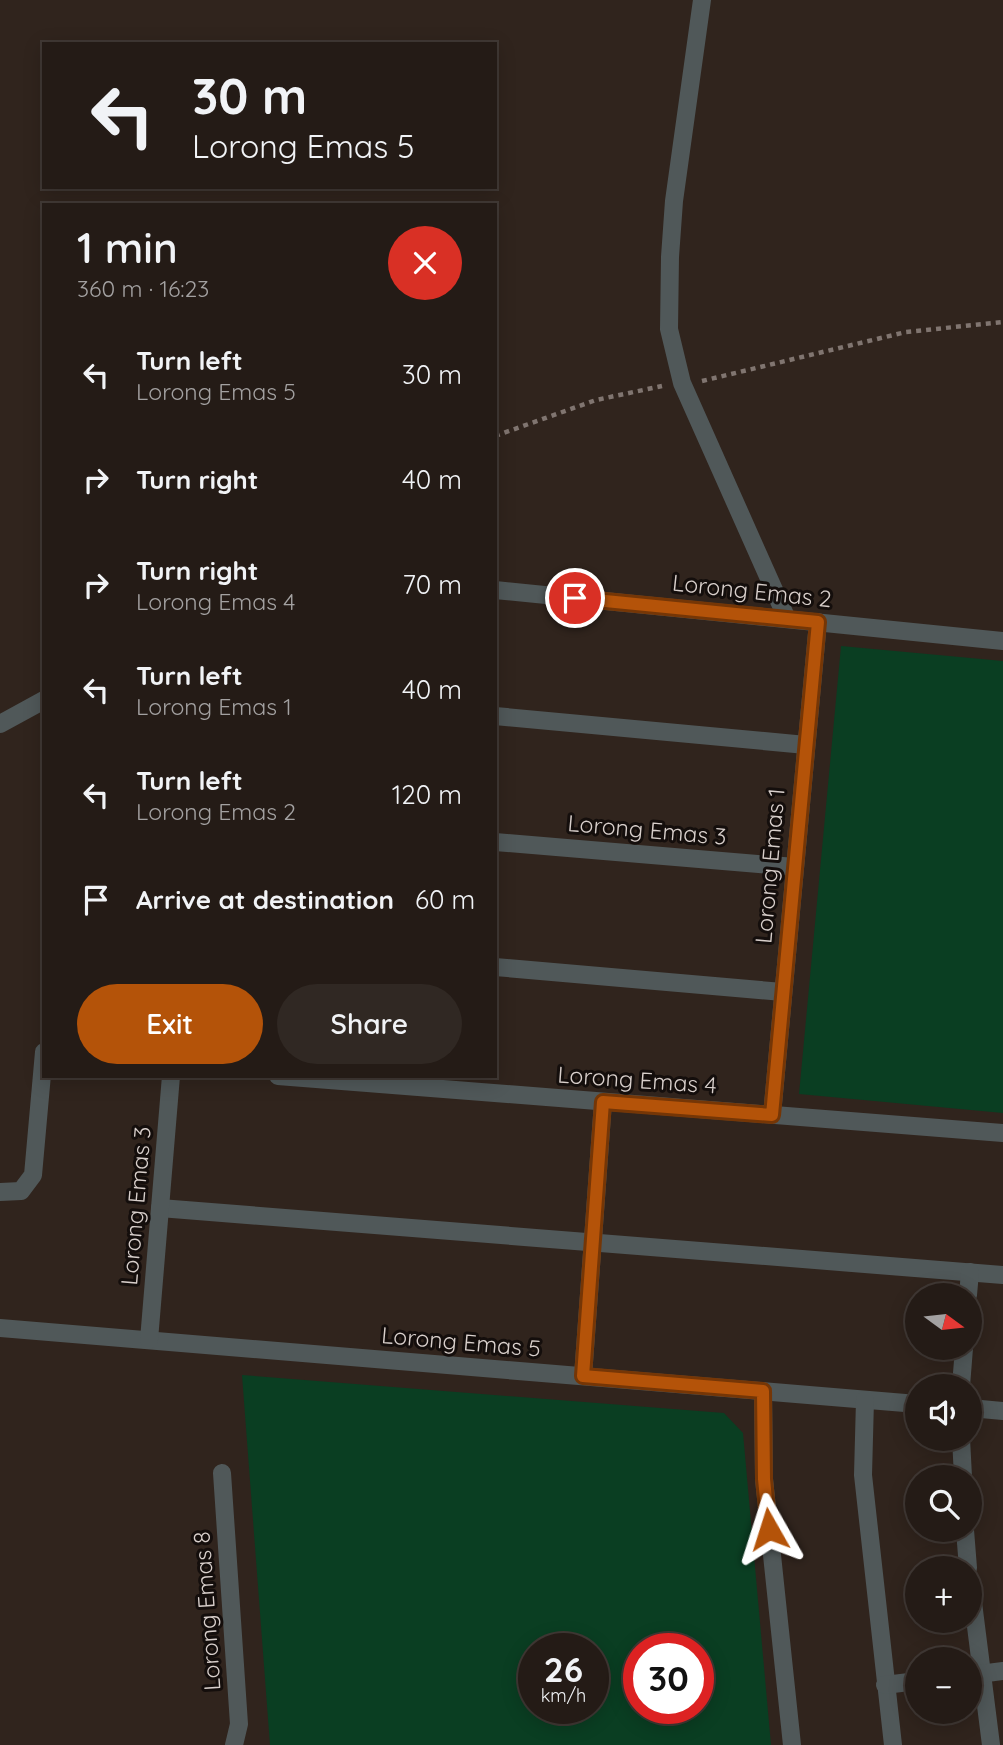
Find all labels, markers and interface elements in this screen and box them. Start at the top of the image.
text: 30 m [192,65,307,126]
icon: left [77,70,168,161]
text: Lorong Emas 5 [192,126,414,166]
text: 1 min [77,221,178,274]
button: close [388,226,462,300]
text: 360 m · 16:23 [77,274,209,303]
text: Turn left [136,344,243,377]
icon: left [77,356,115,394]
text: 30 m [402,358,462,391]
text: Lorong Emas 5 [136,377,296,406]
icon: right [77,461,115,499]
text: Turn right [136,463,258,496]
text: 40 m [402,463,462,496]
text: Turn right [136,554,258,587]
icon: right [77,566,115,604]
text: 70 m [402,568,462,601]
pin [545,568,605,628]
street label: Lorong Emas 2 [671,568,833,613]
icon: arrive [556,579,594,617]
text: Lorong Emas 4 [136,587,295,616]
text: Turn left [136,659,243,692]
icon: left [77,671,115,709]
text: 40 m [402,673,462,706]
text: Lorong Emas 1 [136,692,292,721]
text: Turn left [136,764,243,797]
icon: left [77,776,115,814]
text: 120 m [392,778,462,811]
street label: Lorong Emas 1 [748,787,791,945]
text: Lorong Emas 2 [136,797,296,826]
street label: Lorong Emas 3 [566,808,728,851]
icon: arrive [77,881,115,919]
text: Arrive at destination [136,883,394,916]
text: 60 m [415,883,475,916]
button: Exit [77,984,263,1064]
button: Share [277,984,462,1064]
street label: Lorong Emas 4 [556,1059,718,1100]
street label: Lorong Emas 3 [114,1125,157,1287]
north arrow [905,1283,982,1360]
map controls [905,1283,982,1724]
street label: Lorong Emas 5 [380,1320,542,1363]
button: sound [905,1374,982,1451]
button: search [905,1465,982,1542]
position arrow [732,1492,806,1566]
street label: Lorong Emas 8 [186,1530,227,1692]
button: + [905,1556,982,1633]
speed limit sign: 30 [623,1633,714,1724]
text: 26 [544,1647,583,1691]
button: − [905,1647,982,1724]
text: km/h [541,1684,586,1707]

